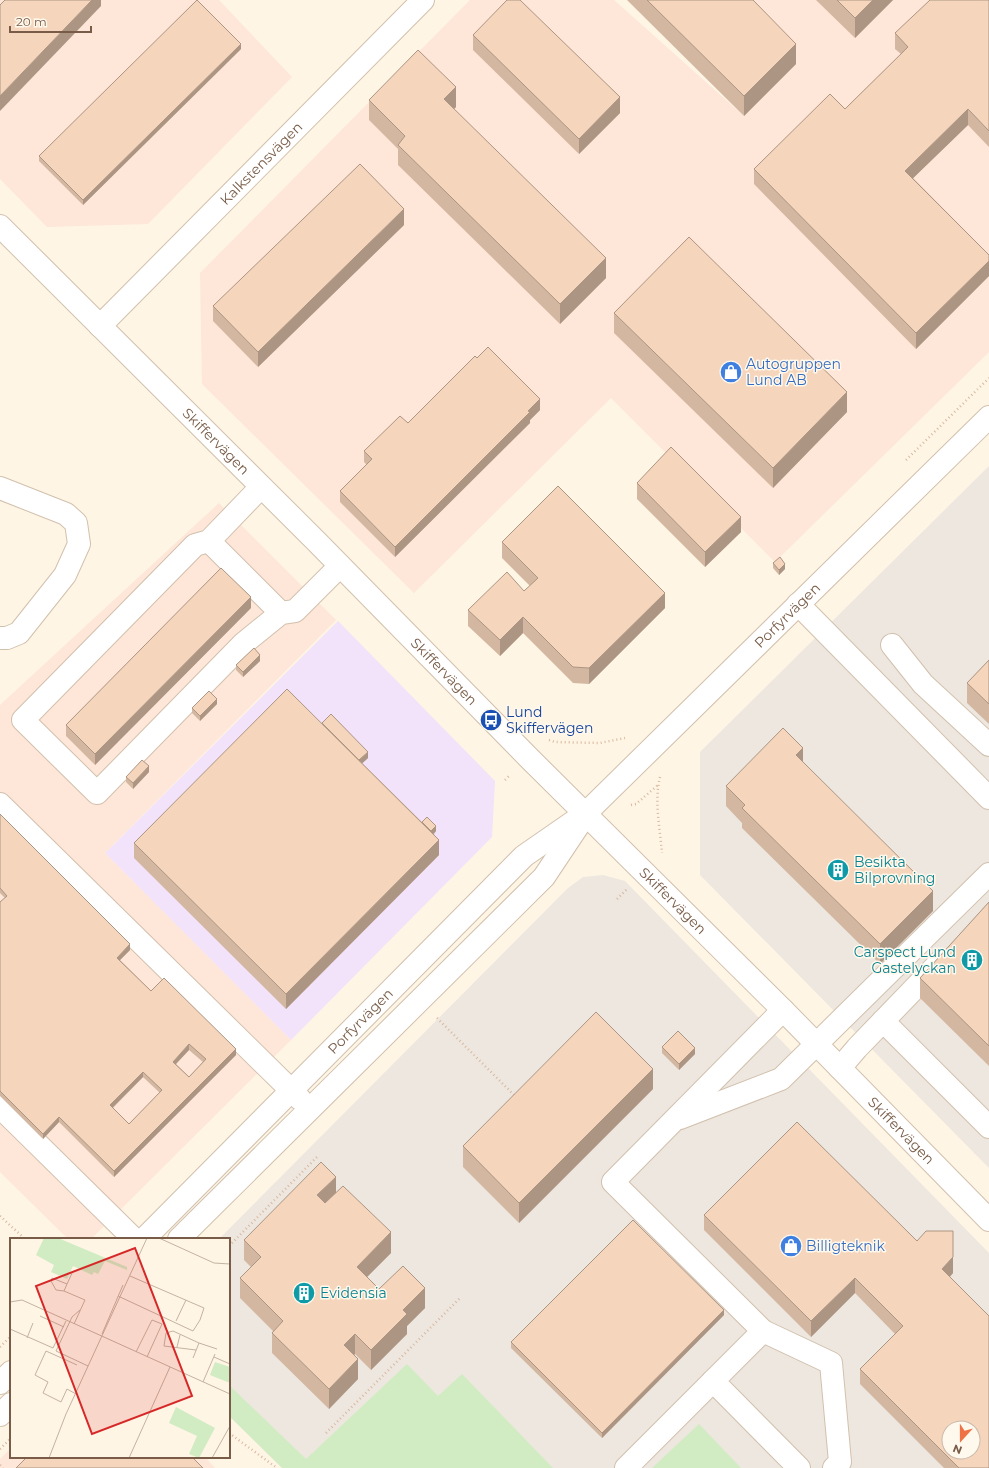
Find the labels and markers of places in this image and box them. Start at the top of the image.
place label: Autogruppen Lund AB [746,355,841,389]
shop icon: Autogruppen Lund AB [718,359,744,385]
place label: Lund Skiffervägen [506,703,594,737]
bus stop icon: Lund Skiffervägen [478,707,504,733]
place label: Besikta Bilprovning [854,853,935,887]
building icon: Besikta Bilprovning [825,857,851,883]
place label: Carspect Lund Gastelyckan [854,943,956,977]
building icon: Carspect Lund Gastelyckan [959,947,985,973]
shop icon: Billigteknik [778,1233,804,1259]
place label: Billigteknik [806,1237,886,1255]
building icon: Evidensia [291,1280,317,1306]
place label: Evidensia [320,1284,387,1302]

